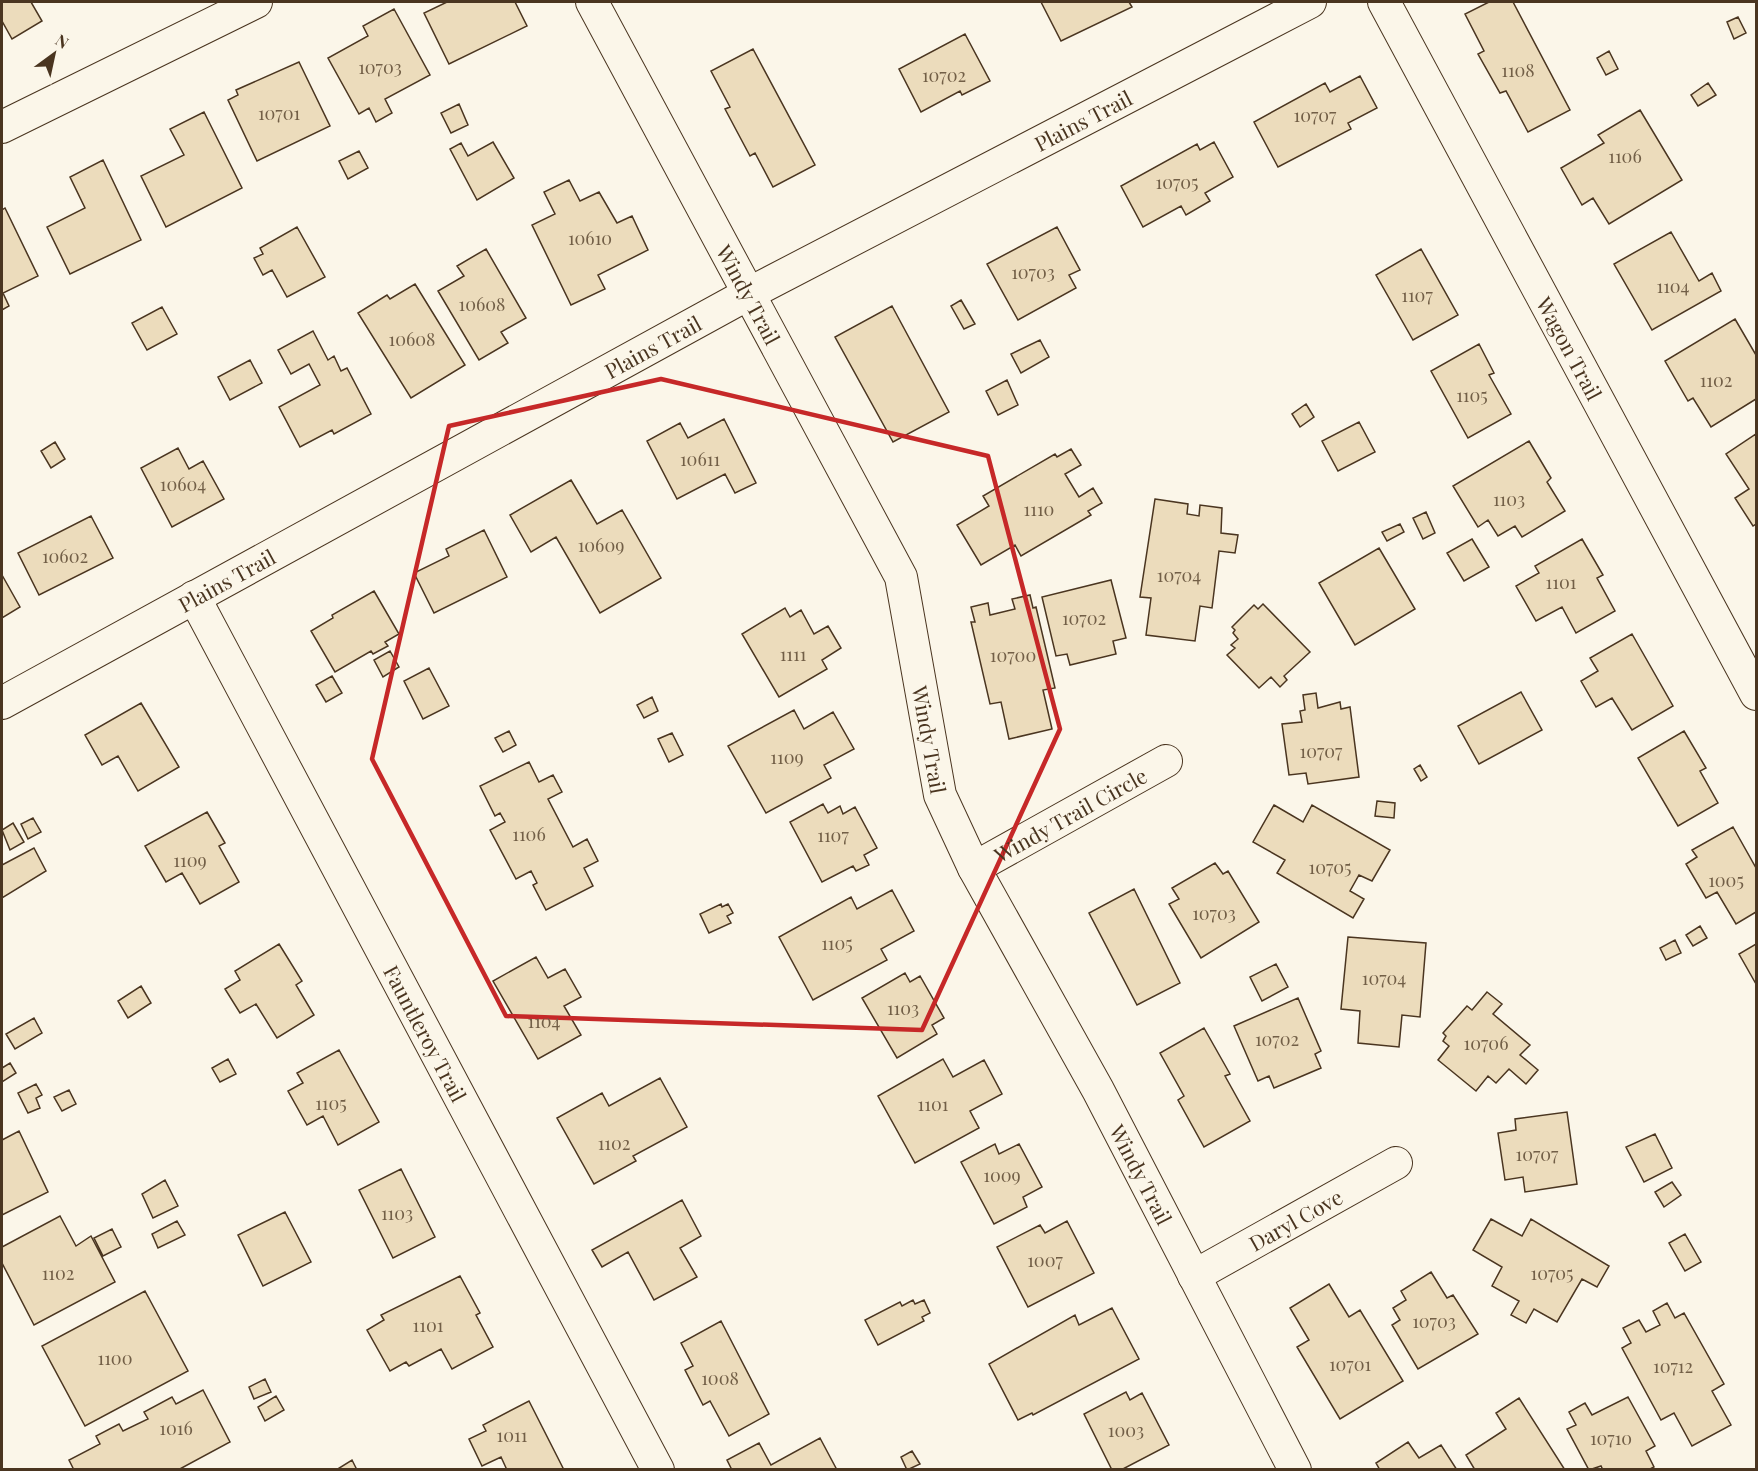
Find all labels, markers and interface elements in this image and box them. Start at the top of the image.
north arrow [24,24,84,84]
text: N [52,29,73,53]
house number: 10703 [358,55,402,79]
house number: 1108 [1501,58,1535,82]
house number: 10702 [922,63,966,87]
street label: Plains Trail [1029,83,1136,157]
house number: 10701 [258,101,300,125]
house number: 10707 [1294,103,1337,127]
house number: 1106 [1608,144,1642,168]
house number: 10705 [1155,170,1199,194]
house number: 10610 [568,226,612,250]
street label: Windy Trail [710,239,787,349]
house number: 10703 [1011,260,1055,284]
house number: 1104 [1656,274,1690,298]
house number: 1107 [1401,283,1433,307]
street label: Wagon Trail [1530,291,1609,405]
house number: 10608 [459,292,505,316]
street label: Plains Trail [599,308,706,384]
house number: 10608 [389,327,435,351]
house number: 1102 [1700,368,1732,392]
house number: 1105 [1456,383,1488,407]
house number: 10611 [680,447,720,471]
house number: 10604 [160,472,206,496]
house number: 1103 [1493,487,1525,511]
house number: 1110 [1024,497,1054,521]
house number: 10609 [578,533,624,557]
street label: Plains Trail [173,542,280,618]
house number: 10602 [42,544,88,568]
house number: 10704 [1157,563,1201,587]
house number: 1101 [1546,570,1577,594]
house number: 10702 [1062,606,1106,630]
house number: 1111 [780,642,807,666]
house number: 10700 [990,643,1036,667]
street label: Windy Trail [907,682,953,796]
house number: 10707 [1300,739,1343,763]
house number: 1109 [770,745,804,769]
street label: Windy Trail Circle [988,761,1151,869]
house number: 1106 [512,822,546,846]
house number: 1107 [817,823,849,847]
house number: 1109 [173,848,207,872]
house number: 10705 [1308,855,1352,879]
house number: 1005 [1708,868,1744,892]
house number: 10703 [1192,901,1236,925]
house number: 1105 [821,931,853,955]
street label: Fauntleroy Trail [378,960,474,1106]
house number: 10704 [1362,966,1406,990]
house number: 1103 [887,996,919,1020]
house number: 1104 [527,1009,561,1033]
house number: 10702 [1255,1027,1299,1051]
house number: 10706 [1464,1031,1508,1055]
house number: 1105 [315,1091,347,1115]
house number: 1101 [918,1092,949,1116]
street label: Windy Trail [1104,1118,1179,1229]
house number: 1102 [598,1131,630,1155]
house number: 10707 [1516,1142,1559,1166]
house number: 1009 [983,1163,1021,1187]
street label: Daryl Cove [1244,1182,1347,1257]
house number: 1103 [381,1201,413,1225]
house number: 1007 [1027,1248,1063,1272]
house number: 1102 [42,1261,74,1285]
house number: 10705 [1530,1261,1574,1285]
house number: 10703 [1412,1309,1456,1333]
house number: 1101 [413,1313,444,1337]
house number: 1100 [98,1346,132,1370]
house number: 10701 [1329,1352,1371,1376]
house number: 10712 [1653,1354,1693,1378]
house number: 1008 [701,1366,739,1390]
house number: 1016 [159,1416,193,1440]
house number: 1003 [1108,1418,1144,1442]
house number: 1011 [497,1423,528,1447]
house number: 10710 [1590,1426,1632,1450]

